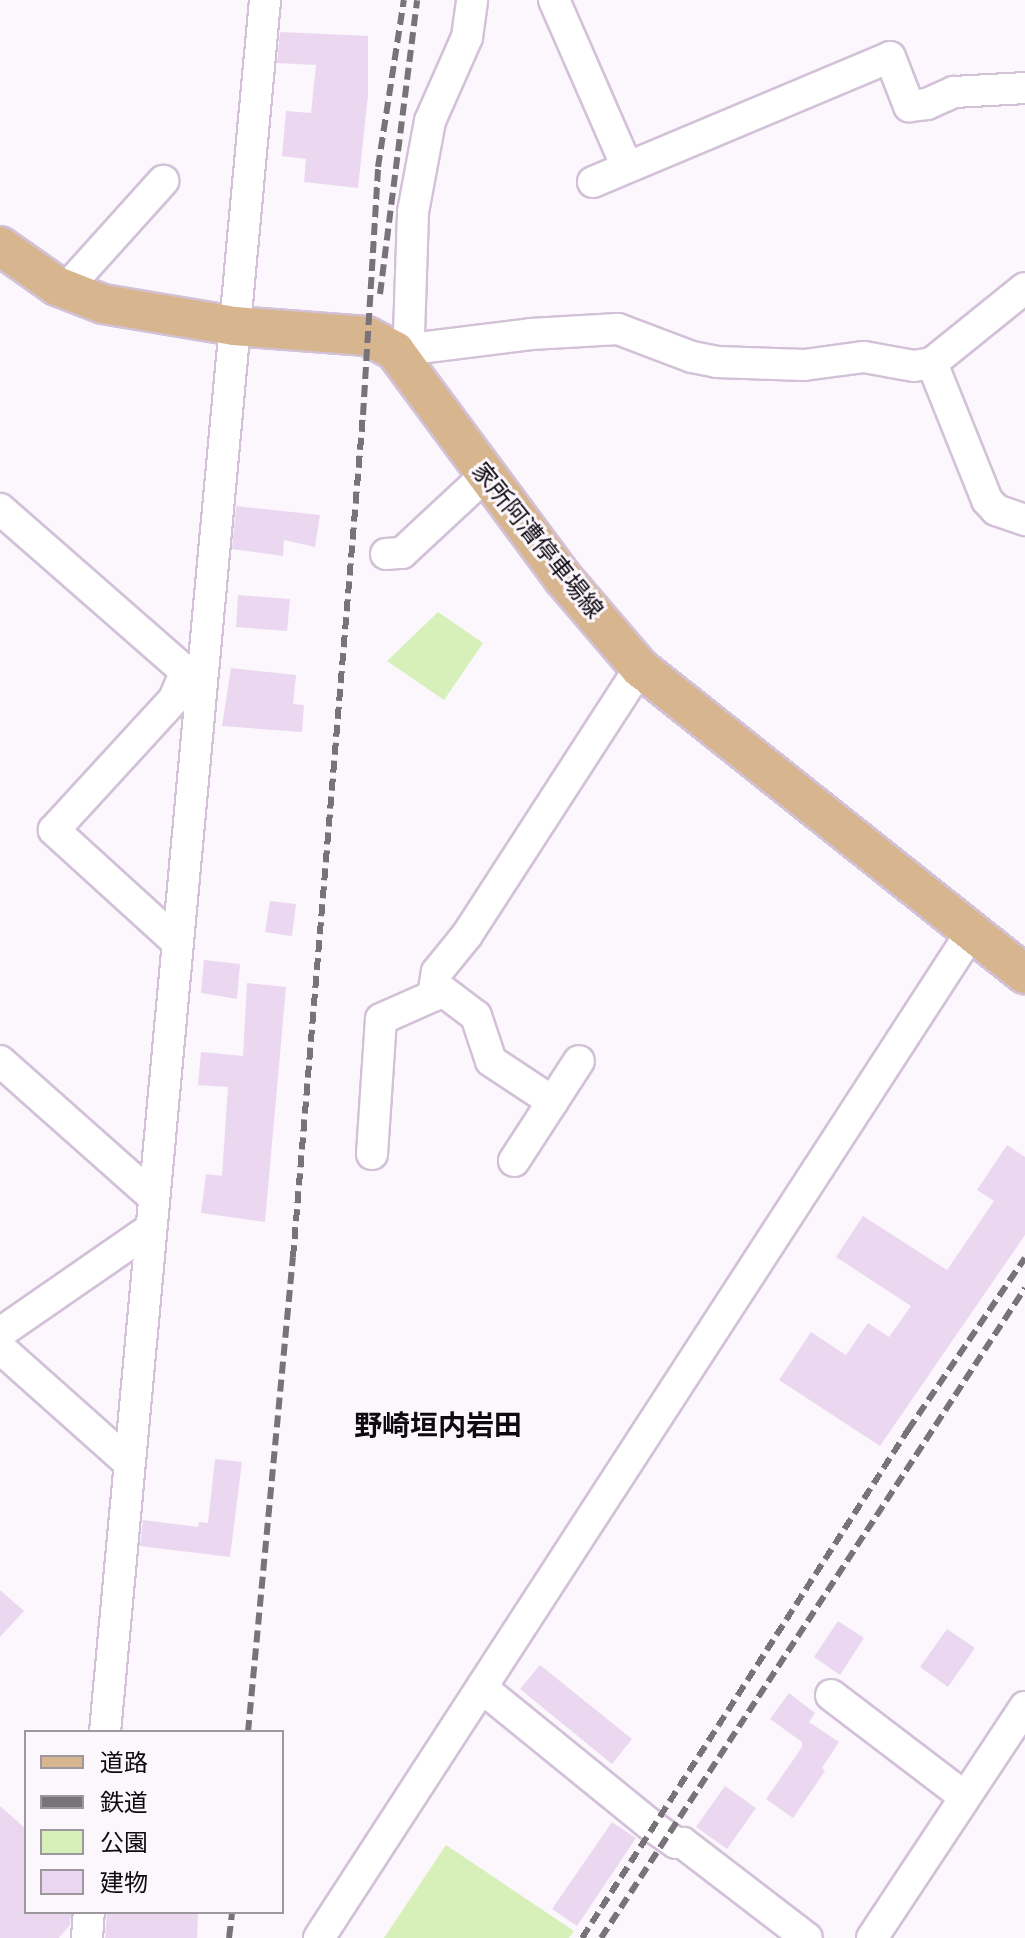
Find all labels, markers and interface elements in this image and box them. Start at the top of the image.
street label: 家所阿漕停車場線 [465,457,609,625]
district label: 野崎垣内岩田 [354,1409,522,1443]
legend [24,1730,284,1914]
text: 道路 [100,1746,148,1781]
text: 鉄道 [100,1786,148,1821]
text: 公園 [100,1826,148,1861]
text: 建物 [100,1866,148,1901]

